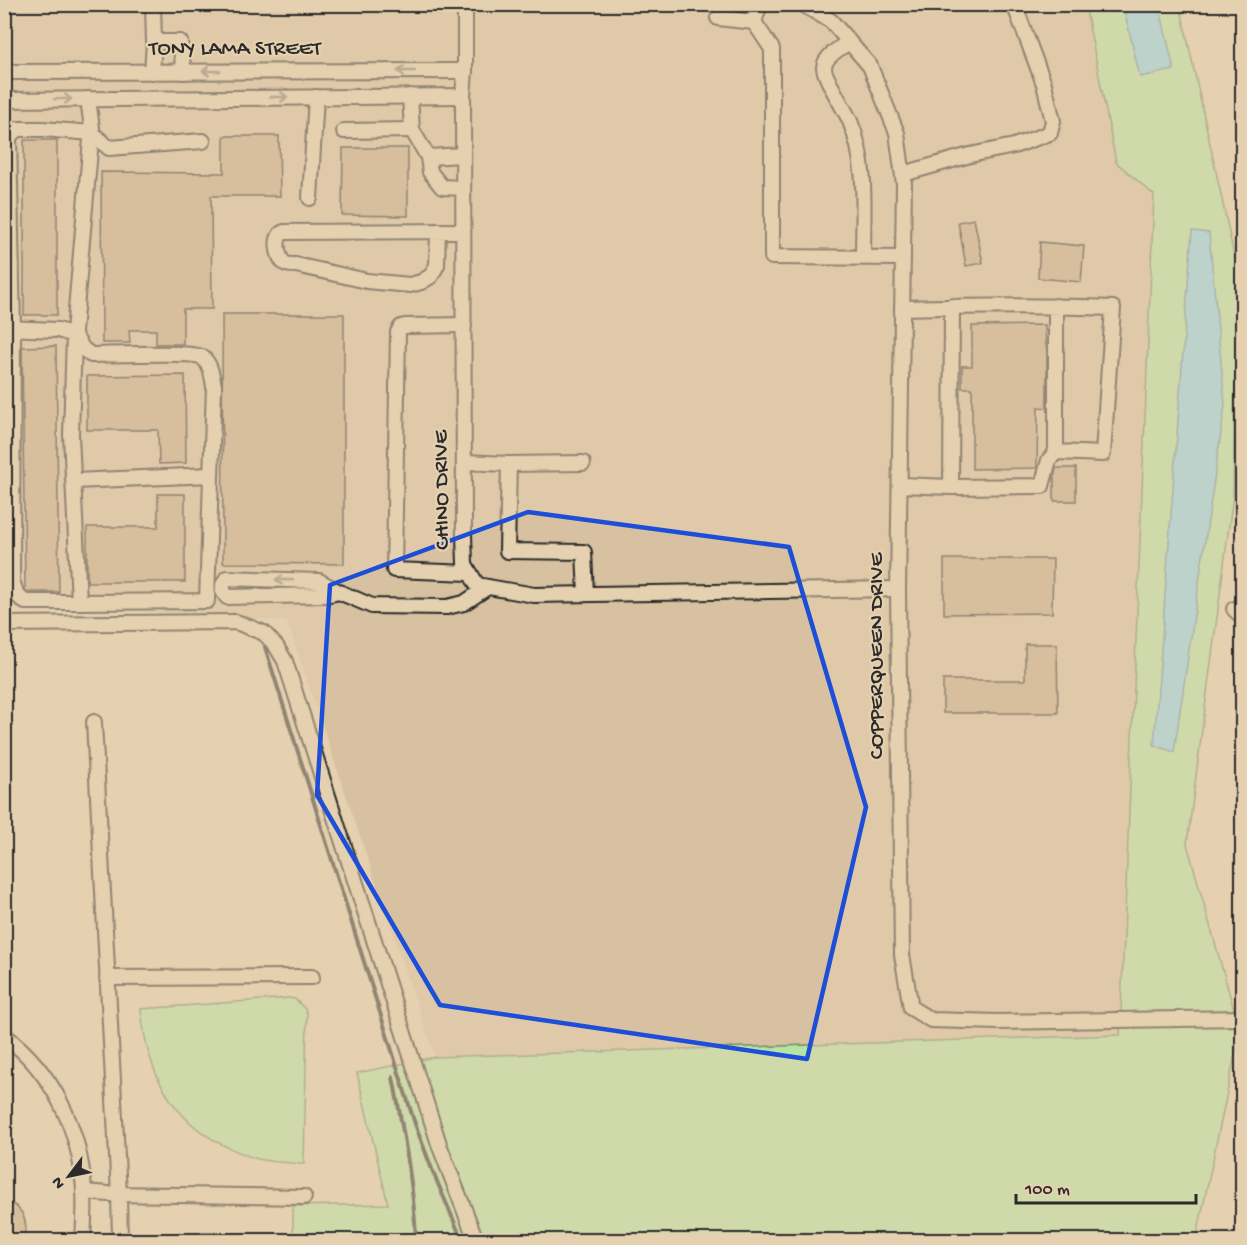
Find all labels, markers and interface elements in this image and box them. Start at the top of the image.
street label: TONY LAMA STREET [147,37,323,63]
one-way arrow [202,65,222,77]
one-way arrow [397,65,417,77]
one-way arrow [268,92,288,103]
one-way arrow [52,93,72,105]
street label: CHINO DRIVE [429,429,457,550]
street label: COPPERQUEEN DRIVE [865,552,891,759]
one-way arrow [274,574,294,585]
north arrow [39,1146,99,1206]
scale bar [1016,1167,1196,1205]
text: N [48,1172,70,1192]
text: 100 m [1024,1180,1070,1201]

